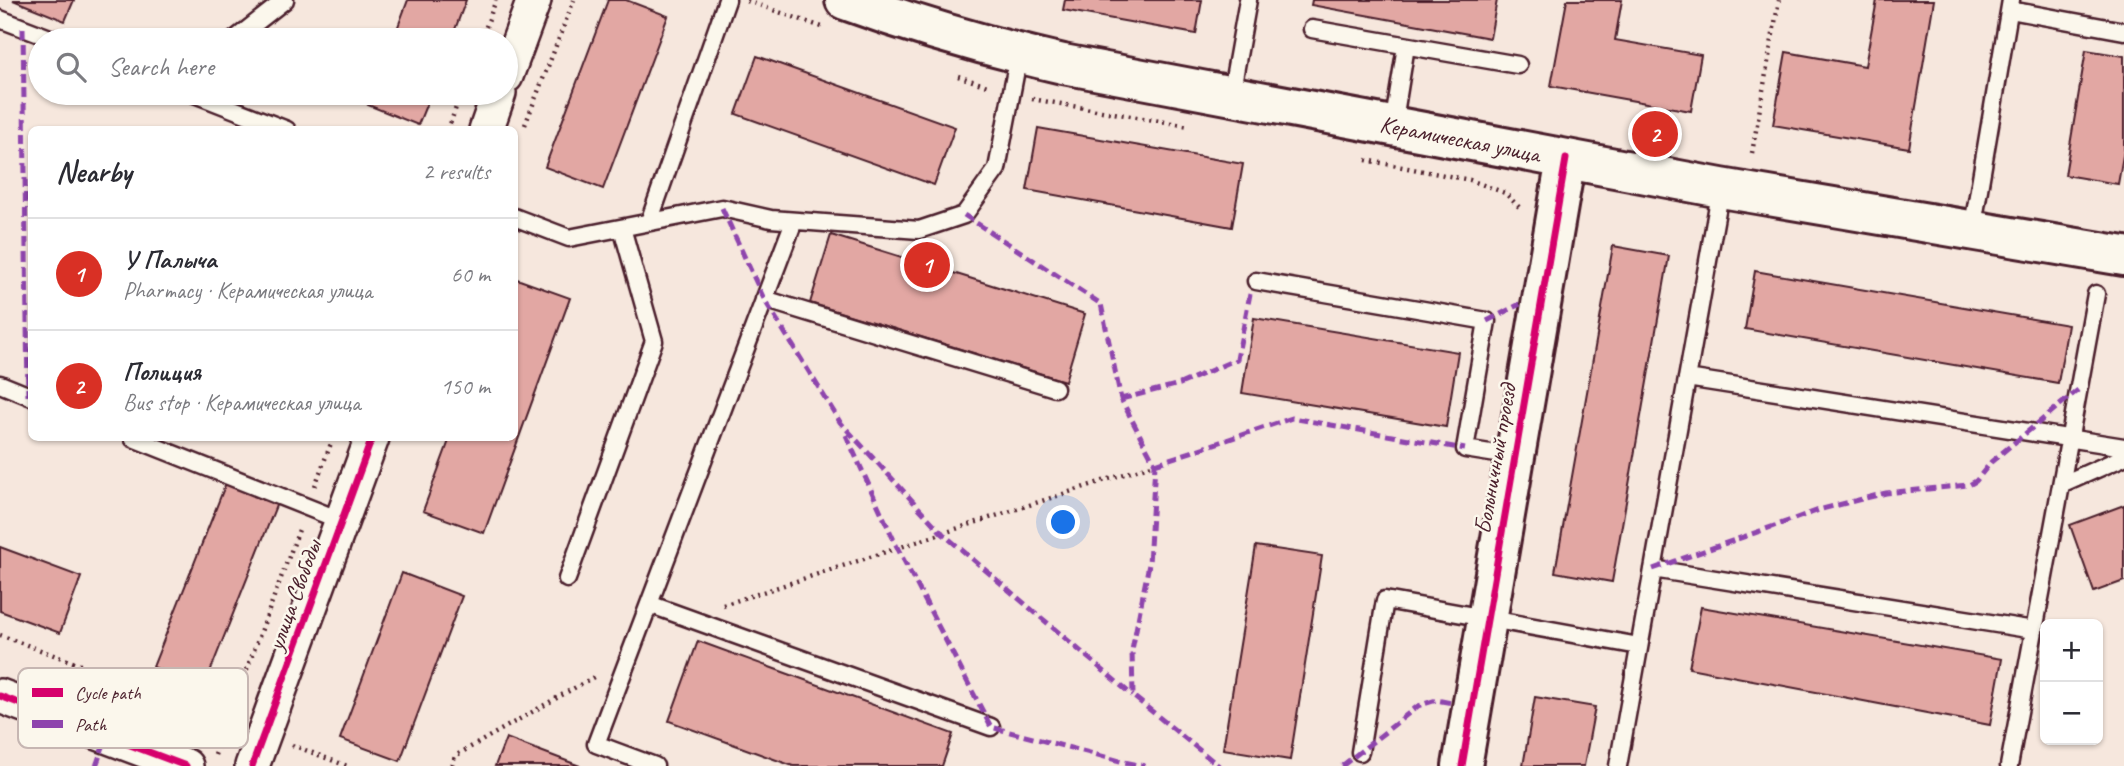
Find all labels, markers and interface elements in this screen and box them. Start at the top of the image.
search box [28,28,518,105]
icon: search [52,48,90,86]
text: Search here [108,50,214,83]
pin: 2 [1632,108,1678,160]
street label: Керамическая улица [1377,109,1545,170]
text: Nearby [56,153,132,191]
text: 2 results [423,157,490,186]
pin: 1 [904,239,950,291]
text: У Палыча [123,243,216,276]
text: 1 [74,260,84,289]
text: 60 m [451,260,490,289]
text: Pharmacy · Керамическая улица [123,276,372,305]
text: Полиция [123,355,201,388]
text: 2 [74,372,84,401]
text: 150 m [441,372,490,401]
street label: Больничный проезд [1467,379,1523,536]
text: Bus stop · Керамическая улица [123,388,360,417]
your location [1046,505,1080,539]
street label: улица Свободы [259,533,329,656]
map controls [2040,619,2103,745]
button: + [2040,619,2103,682]
legend [18,668,248,748]
text: Cycle path [75,681,141,705]
button: − [2040,682,2103,745]
text: Path [75,713,108,737]

